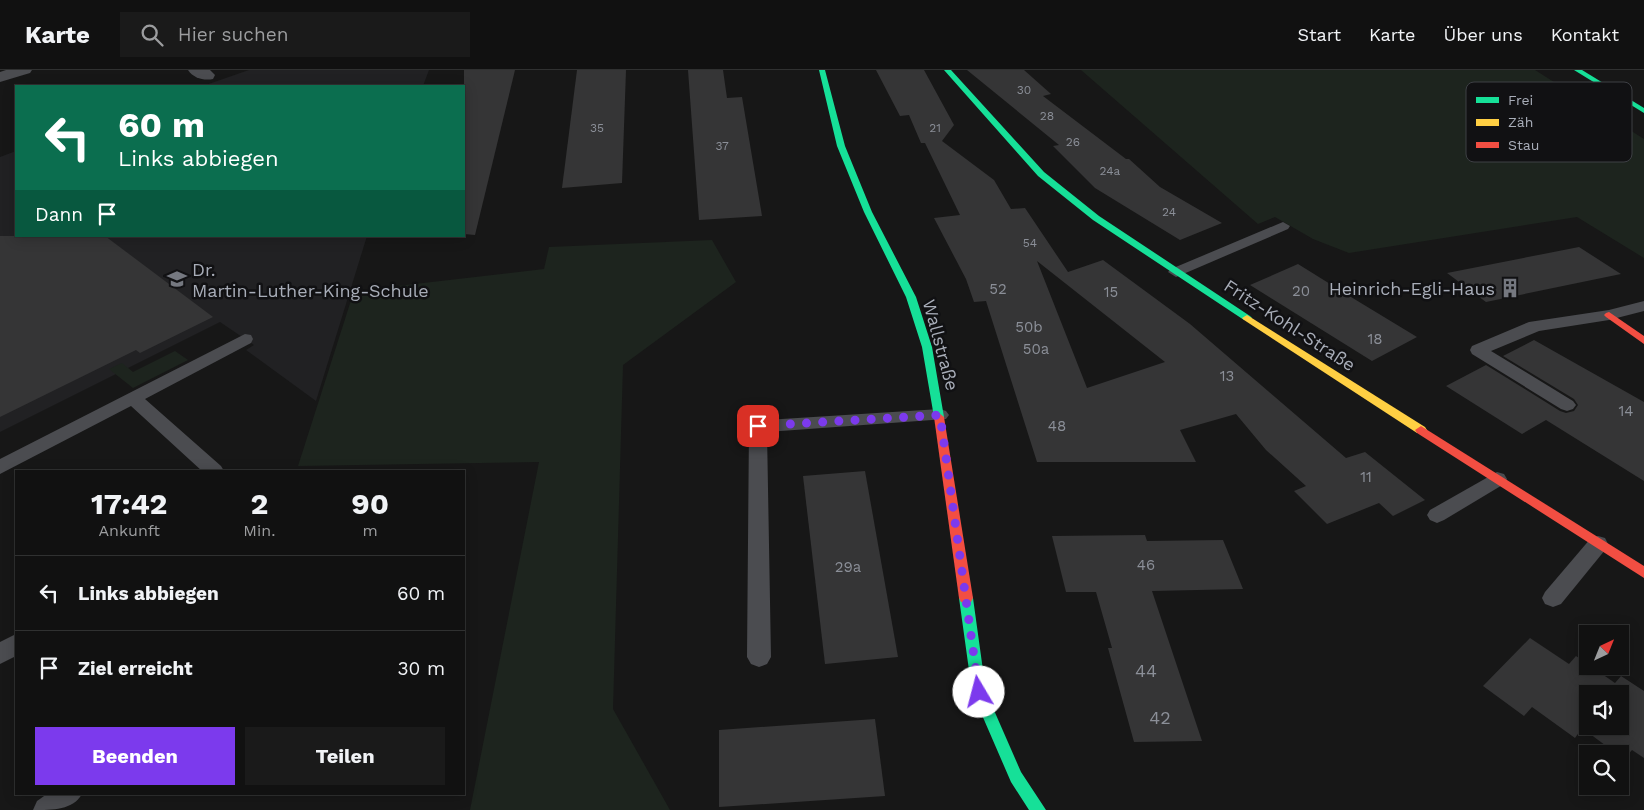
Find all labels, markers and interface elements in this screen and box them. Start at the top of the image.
search box [120,12,470,57]
text: Karte [25,21,90,49]
icon: search [138,21,166,49]
text: Hier suchen [178,23,288,46]
text: Start [1297,24,1341,45]
text: Karte [1369,24,1416,45]
text: Über uns [1444,24,1523,45]
text: Kontakt [1551,24,1619,45]
legend [1466,82,1632,162]
house number: 30 [1017,83,1031,97]
text: Frei [1508,92,1533,108]
text: 60 m [118,104,205,146]
icon: left [35,105,100,170]
house number: 28 [1040,109,1054,123]
text: Zäh [1508,114,1533,130]
house number: 35 [590,121,604,135]
house number: 21 [929,121,941,135]
house number: 26 [1066,135,1080,149]
text: Stau [1508,137,1539,153]
house number: 37 [715,139,729,153]
text: Links abbiegen [118,146,279,171]
house number: 24a [1100,164,1121,178]
icon: arrive [93,200,121,228]
text: Dann [35,203,83,226]
house number: 24 [1162,205,1176,219]
house number: 54 [1023,236,1037,250]
place label: Dr. Martin-Luther-King-Schule [192,259,429,301]
school or university icon: Dr. Martin-Luther-King-Schule [166,268,188,290]
street label: Fritz-Kohl-Straße [1220,275,1360,375]
building icon: Heinrich-Egli-Haus [1499,277,1521,299]
place label: Heinrich-Egli-Haus [1329,278,1495,299]
house number: 52 [989,280,1007,298]
house number: 20 [1292,282,1310,300]
house number: 15 [1104,283,1118,301]
street label: Wallstraße [919,297,963,393]
house number: 50b [1015,318,1043,336]
house number: 18 [1367,330,1383,348]
house number: 50a [1023,340,1050,358]
house number: 13 [1220,367,1234,385]
house number: 14 [1618,402,1634,420]
pin [737,405,779,447]
icon: arrive [744,412,772,440]
house number: 48 [1048,417,1066,435]
house number: 11 [1360,468,1372,486]
text: 17:42 [91,486,167,521]
text: 2 [250,486,268,521]
text: 90 [351,486,389,521]
text: Ankunft [98,521,160,540]
text: Min. [243,521,275,540]
text: m [363,521,378,540]
house number: 46 [1137,556,1155,574]
house number: 29a [835,558,862,576]
icon: left [35,579,63,607]
text: Links abbiegen [78,582,219,605]
text: 60 m [397,582,445,605]
north arrow [1579,625,1629,675]
map controls [1579,625,1629,795]
icon: arrive [35,654,63,682]
text: Ziel erreicht [78,657,193,680]
text: 30 m [398,657,445,680]
house number: 44 [1135,660,1157,681]
position arrow [952,665,1004,717]
button: sound [1579,685,1629,735]
house number: 42 [1149,707,1171,728]
button: Beenden [35,727,235,785]
button: Teilen [245,727,445,785]
button: search [1579,745,1629,795]

